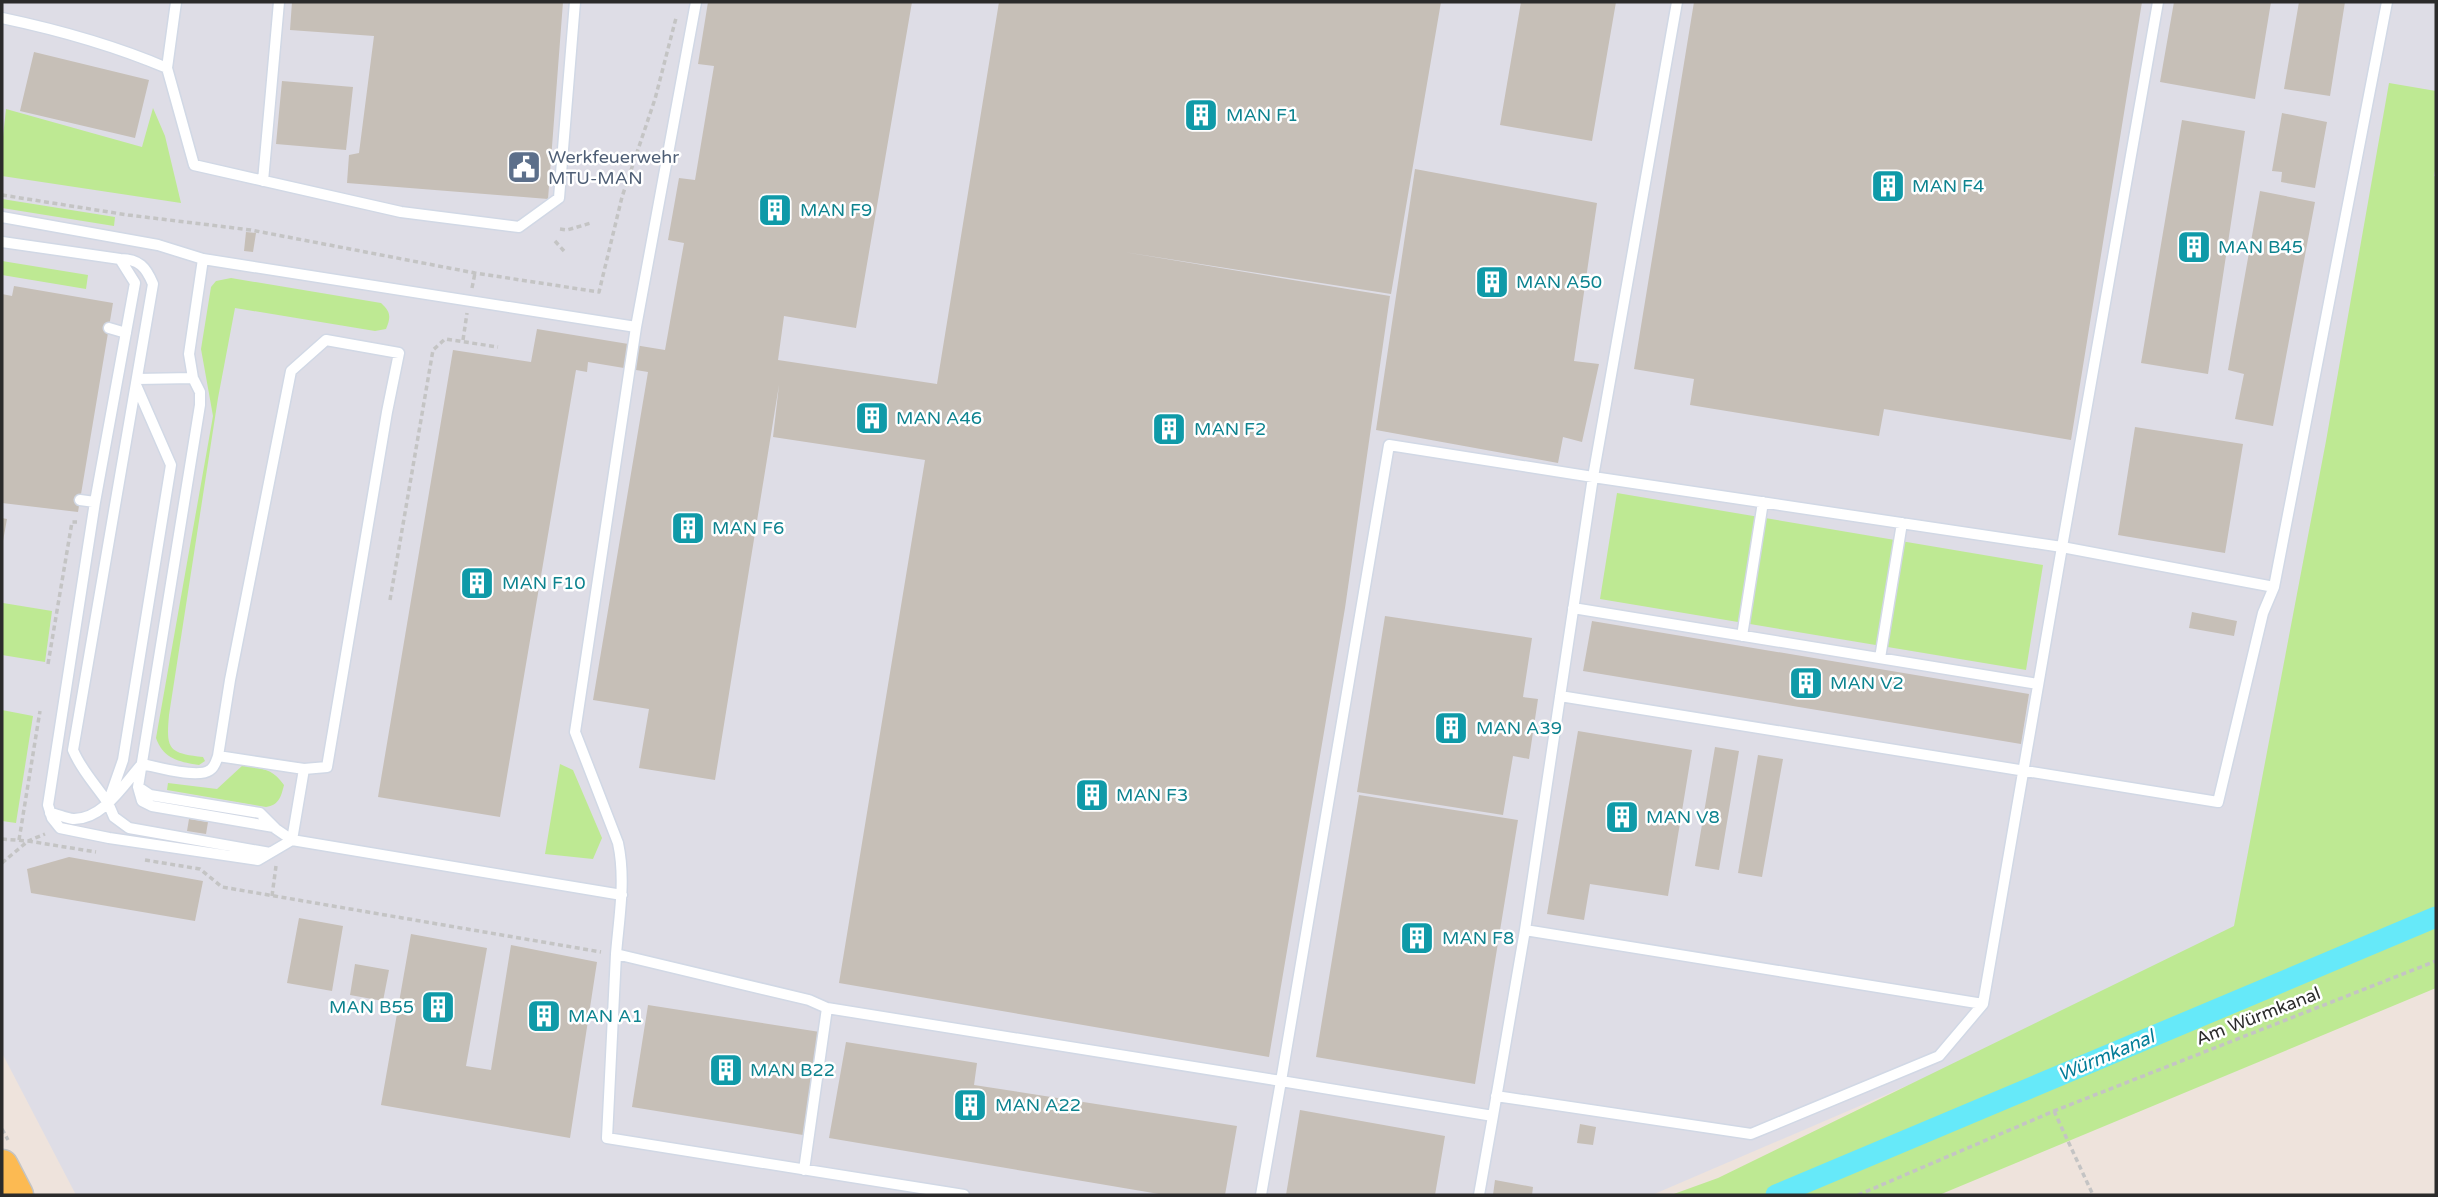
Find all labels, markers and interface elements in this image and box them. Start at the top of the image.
building icon: MAN F1 [1182,96,1220,134]
place label: MAN F1 [1226,104,1298,126]
place label: Werkfeuerwehr MTU-MAN [548,146,679,189]
public building icon: Werkfeuerwehr MTU-MAN [505,148,543,186]
building icon: MAN F4 [1869,167,1907,205]
place label: MAN F4 [1912,175,1984,197]
building icon: MAN F9 [756,191,794,229]
place label: MAN F9 [800,199,872,221]
building icon: MAN B45 [2175,228,2213,266]
place label: MAN B45 [2218,236,2303,258]
building icon: MAN A50 [1473,263,1511,301]
place label: MAN A50 [1516,271,1602,293]
building icon: MAN A46 [853,399,891,437]
place label: MAN A46 [896,407,982,429]
building icon: MAN F2 [1150,410,1188,448]
place label: MAN F2 [1194,418,1266,440]
building icon: MAN F6 [669,509,707,547]
place label: MAN F6 [712,517,784,539]
building icon: MAN F10 [458,564,496,602]
place label: MAN F10 [502,572,586,594]
building icon: MAN V2 [1787,664,1825,702]
place label: MAN V2 [1830,672,1904,694]
building icon: MAN A39 [1432,709,1470,747]
place label: MAN A39 [1476,717,1562,739]
building icon: MAN F3 [1073,776,1111,814]
place label: MAN F3 [1116,784,1188,806]
building icon: MAN V8 [1603,798,1641,836]
place label: MAN V8 [1646,806,1720,828]
building icon: MAN F8 [1398,919,1436,957]
place label: MAN F8 [1442,927,1514,949]
street label: Am Würmkanal [2193,982,2323,1050]
building icon: MAN B55 [419,988,457,1026]
place label: MAN B55 [329,996,414,1018]
building icon: MAN A1 [525,997,563,1035]
place label: MAN A1 [568,1005,643,1027]
water label: Würmkanal [2054,1025,2160,1086]
building icon: MAN B22 [707,1051,745,1089]
place label: MAN B22 [750,1059,835,1081]
building icon: MAN A22 [951,1086,989,1124]
place label: MAN A22 [995,1094,1081,1116]

